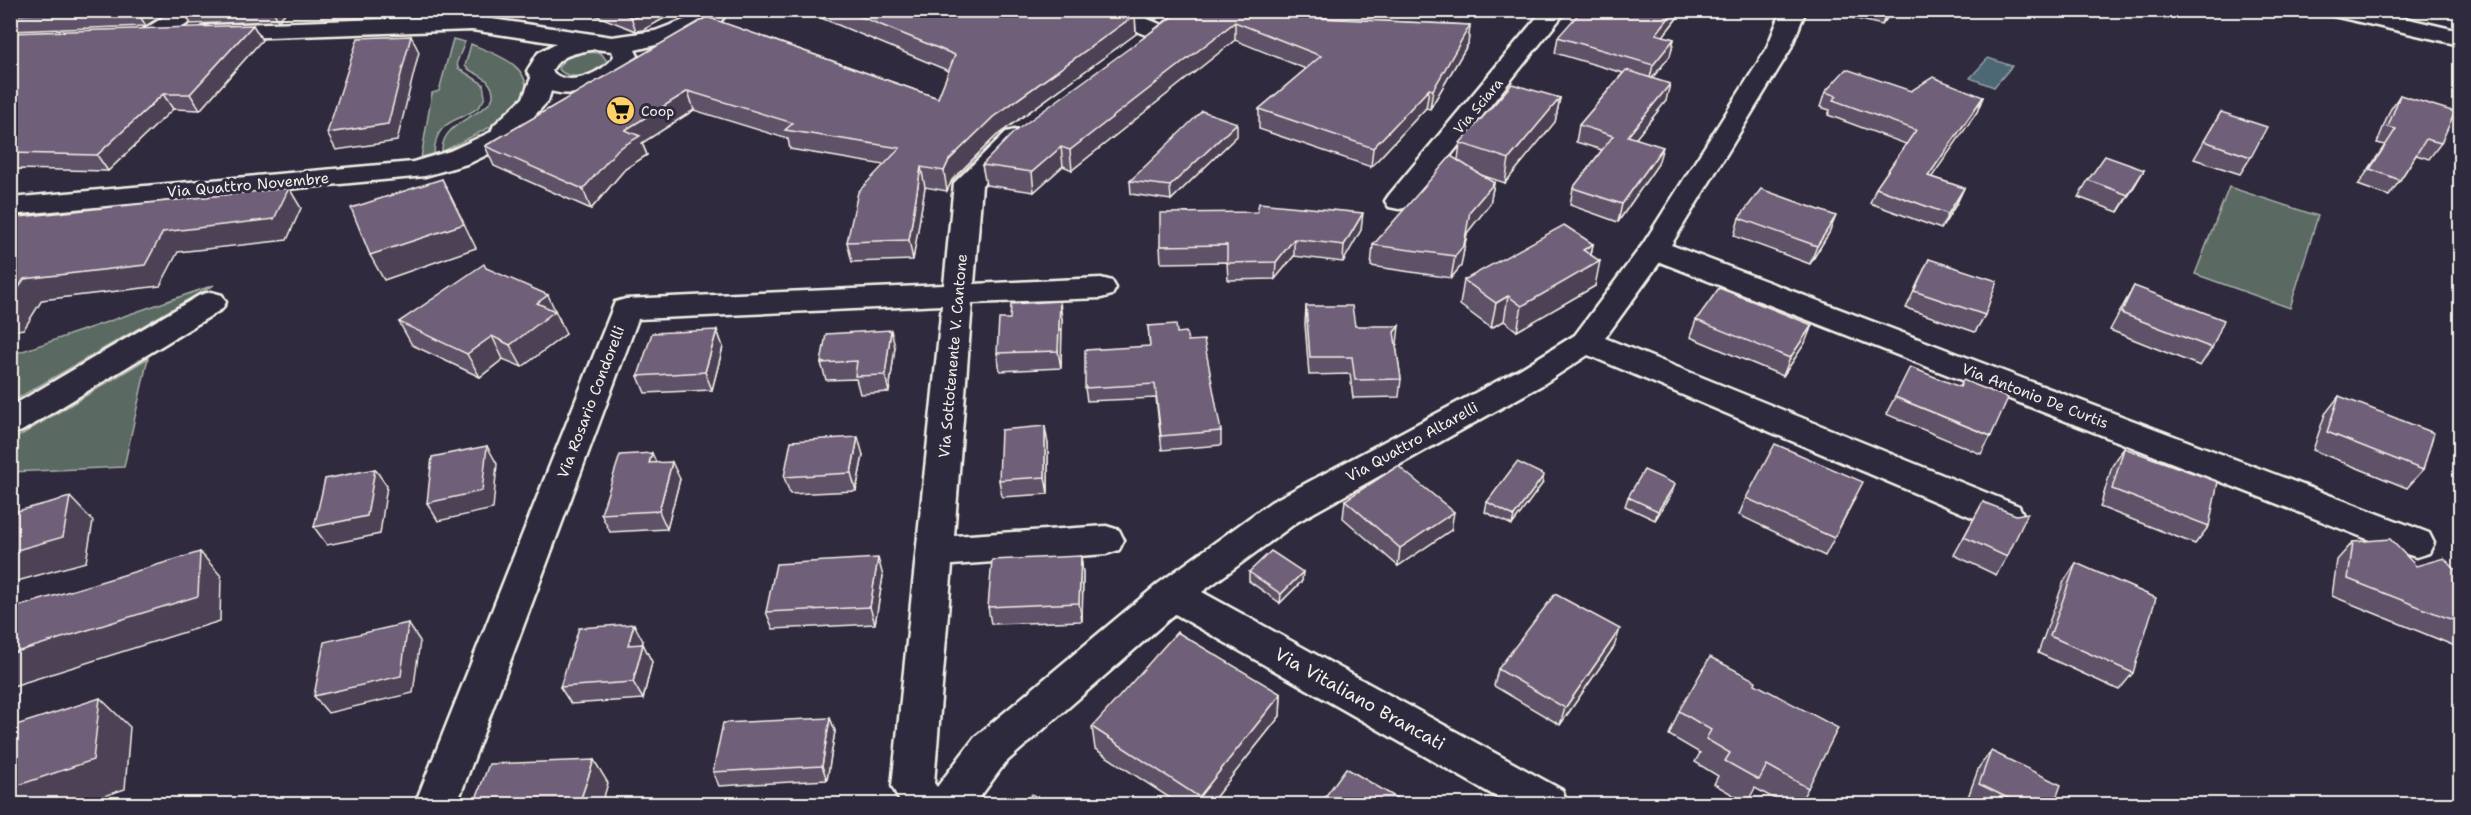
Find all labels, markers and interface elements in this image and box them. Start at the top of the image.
street label: Via Sciara [1449,74,1507,138]
supermarket icon: Coop [604,95,636,127]
place label: Coop [641,102,674,120]
street label: Via Quattro Novembre [166,168,330,202]
street label: Via Sottotenente V. Cantone [934,253,972,459]
street label: Via Rosario Condorelli [553,323,629,481]
street label: Via Antonio De Curtis [1959,359,2111,433]
street label: Via Quattro Altarelli [1342,397,1482,487]
street label: Via Vitaliano Brancati [1270,642,1450,756]

